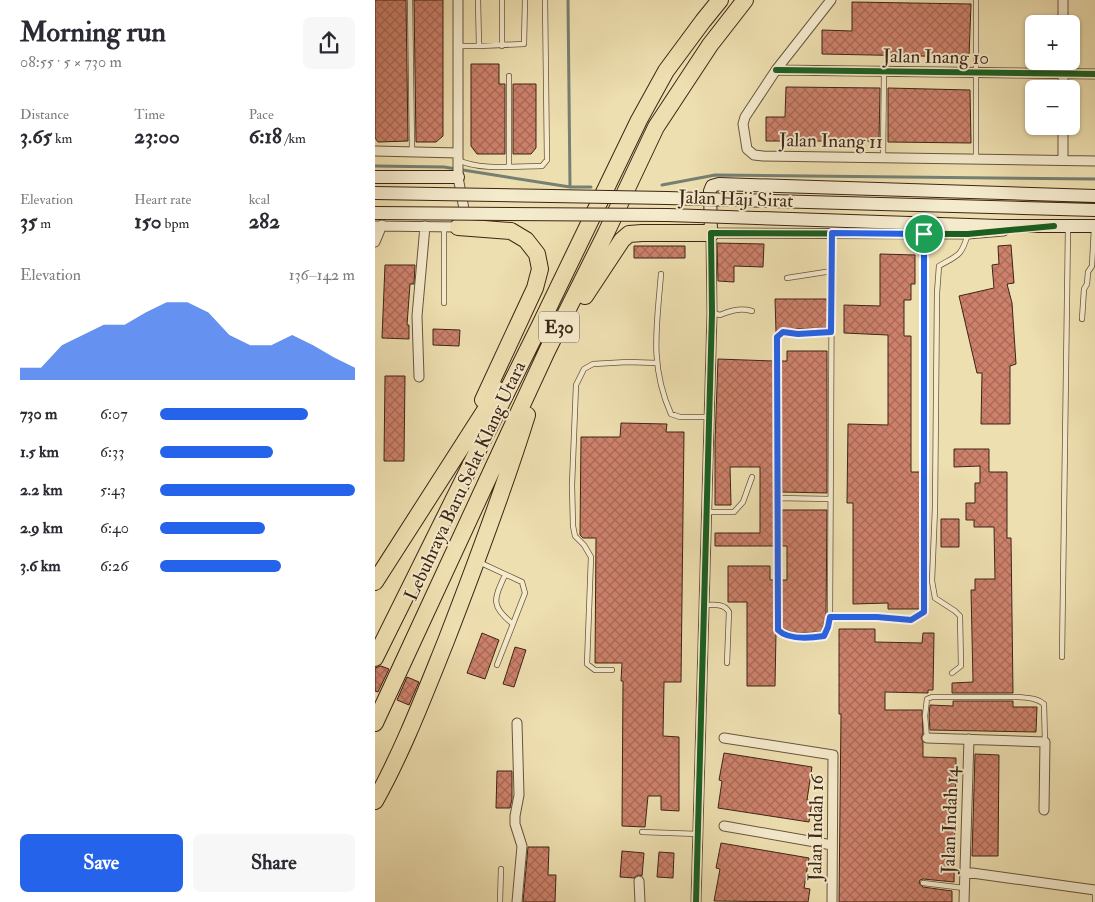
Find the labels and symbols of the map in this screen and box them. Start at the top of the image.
street label: Jalan Inang 10 [882,44,989,70]
street label: Jalan Inang 11 [778,128,883,154]
street label: Jalan Haji Sirat [677,185,794,213]
pin [903,213,945,255]
road number: E30 [539,312,579,342]
street label: Lebuhraya Baru Selat Klang Utara [399,357,531,605]
street label: Jalan Indah 14 [936,765,964,875]
street label: Jalan Indah 16 [803,773,829,882]

